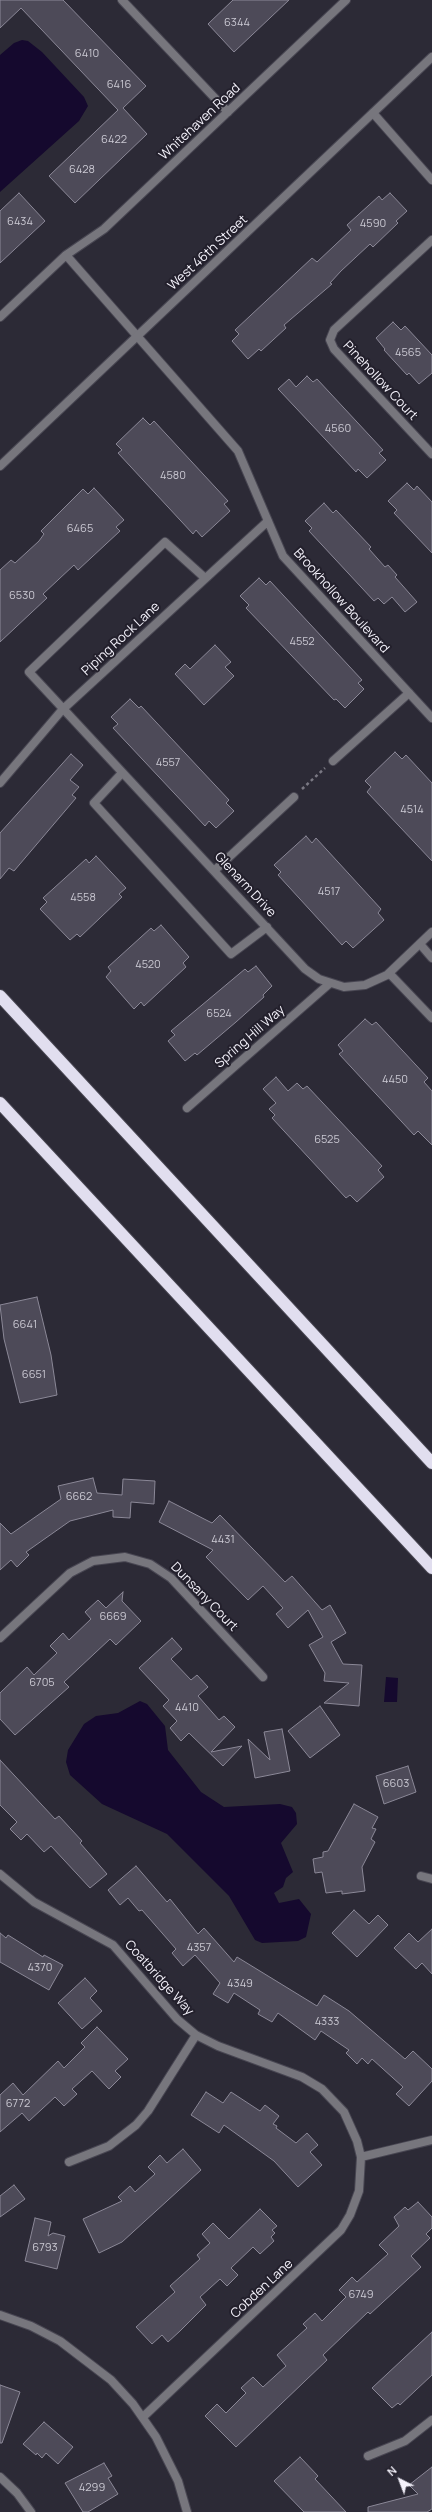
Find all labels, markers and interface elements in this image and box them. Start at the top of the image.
house number: 6344 [224,16,250,30]
house number: 6410 [75,47,99,61]
house number: 6416 [107,78,131,92]
street label: Whitehaven Road [156,80,244,164]
house number: 6422 [101,133,127,147]
house number: 6428 [69,163,95,177]
street label: West 46th Street [165,212,251,294]
house number: 6434 [7,215,33,229]
house number: 4590 [360,217,386,231]
street label: Pinehollow Court [339,338,421,424]
house number: 4565 [395,346,421,360]
house number: 4560 [325,422,351,436]
house number: 4580 [160,469,186,483]
house number: 6465 [67,522,93,536]
street label: Brookhollow Boulevard [290,546,392,656]
house number: 6530 [9,589,35,603]
street label: Piping Rock Lane [79,599,163,679]
house number: 4552 [289,635,315,649]
house number: 4557 [156,756,180,770]
house number: 4514 [400,803,424,817]
street label: Glenarm Drive [211,849,279,921]
house number: 4517 [318,885,340,899]
house number: 4558 [70,891,96,905]
house number: 4520 [135,958,161,972]
street label: Spring Hill Way [212,1002,288,1072]
house number: 6524 [206,1007,232,1021]
house number: 4450 [382,1073,408,1087]
house number: 6525 [314,1133,340,1147]
house number: 6641 [13,1318,37,1332]
house number: 6651 [22,1368,46,1382]
house number: 6662 [66,1490,92,1504]
house number: 4431 [211,1533,235,1547]
street label: Dunsany Court [167,1559,241,1635]
house number: 6669 [99,1610,127,1624]
house number: 6705 [29,1676,55,1690]
house number: 4410 [175,1701,199,1715]
house number: 6603 [383,1777,409,1791]
street label: Coatbridge Way [121,1937,197,2019]
house number: 4357 [187,1941,211,1955]
house number: 4370 [28,1961,52,1975]
house number: 4349 [227,1977,253,1991]
house number: 4333 [315,2015,339,2029]
house number: 6772 [6,2097,30,2111]
house number: 6793 [32,2241,58,2255]
street label: Cobden Lane [228,2256,296,2322]
house number: 6749 [348,2288,374,2302]
north arrow [380,2460,420,2500]
text: N [384,2462,400,2479]
house number: 4299 [79,2481,105,2495]

